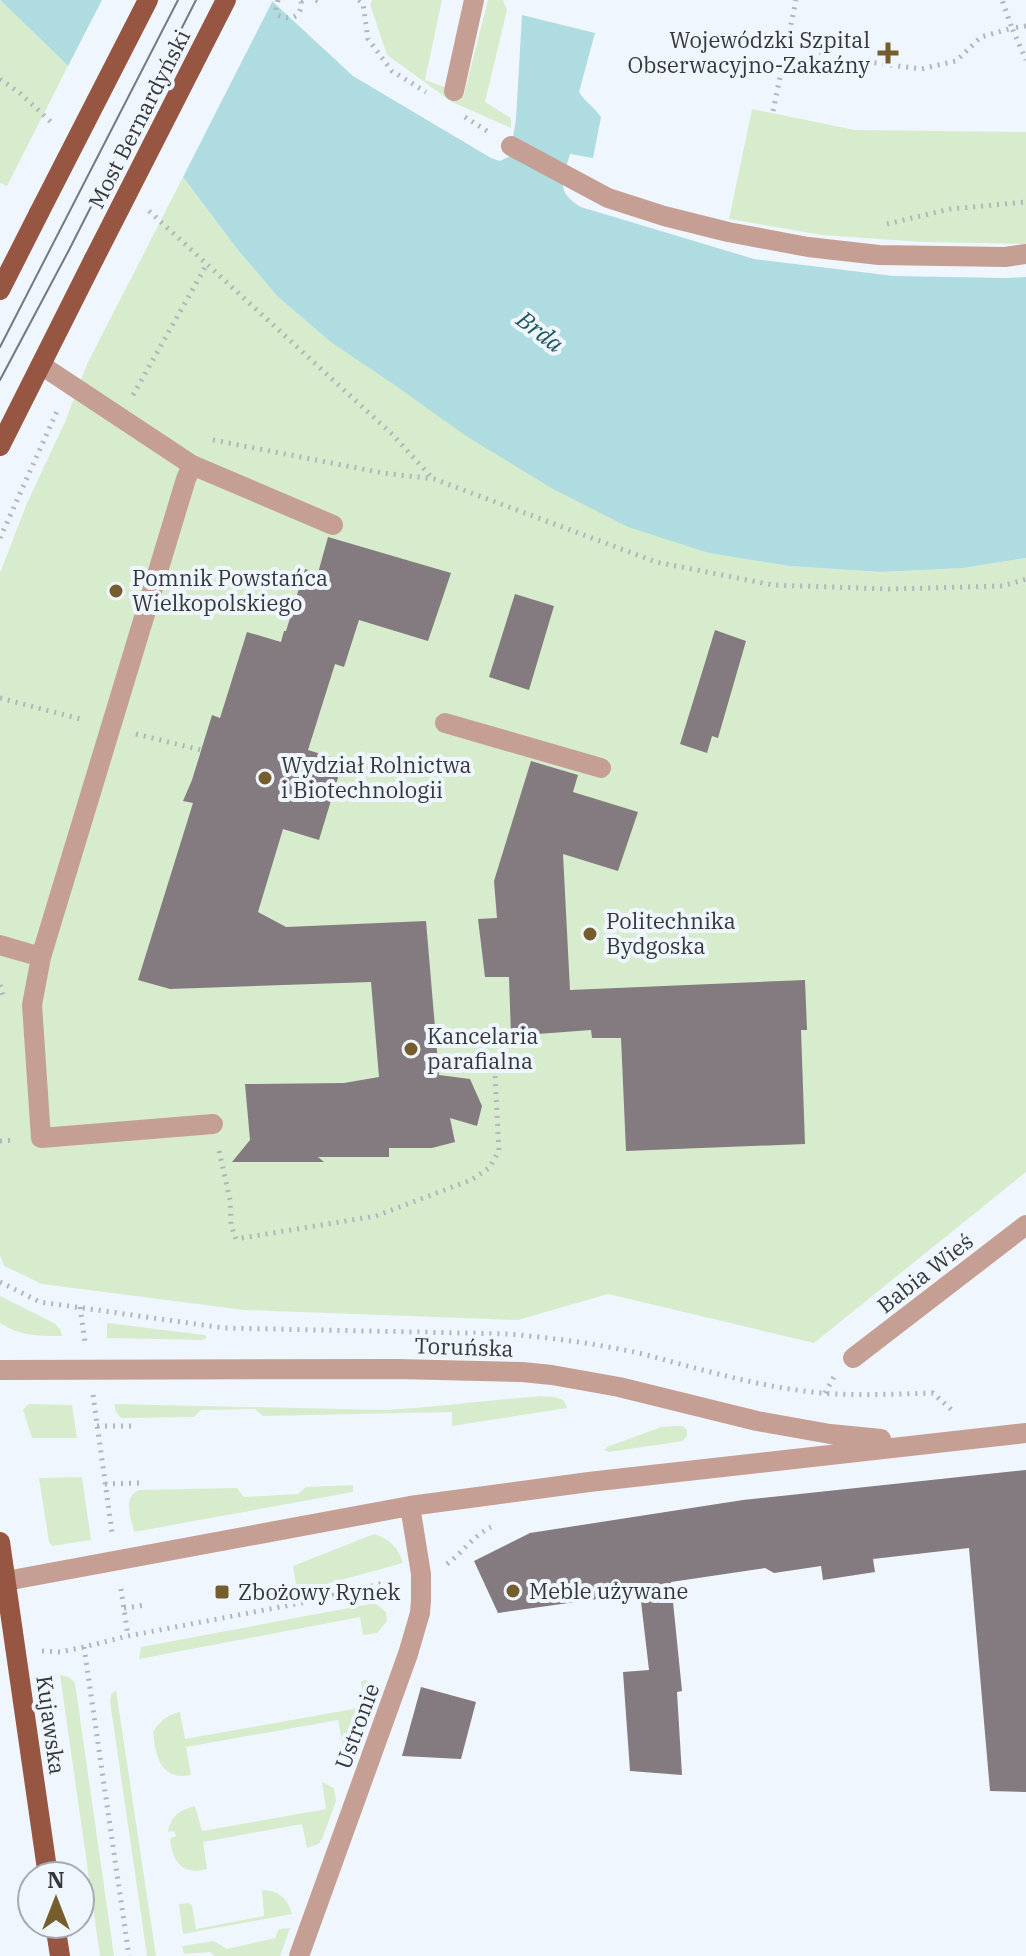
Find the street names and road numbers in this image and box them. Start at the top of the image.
street label: Most Bernardyński [81,24,196,213]
street label: Babia Wieś [871,1226,979,1319]
street label: Toruńska [414,1330,514,1363]
street label: Kujawska [30,1674,73,1776]
street label: Ustronie [328,1679,385,1773]

